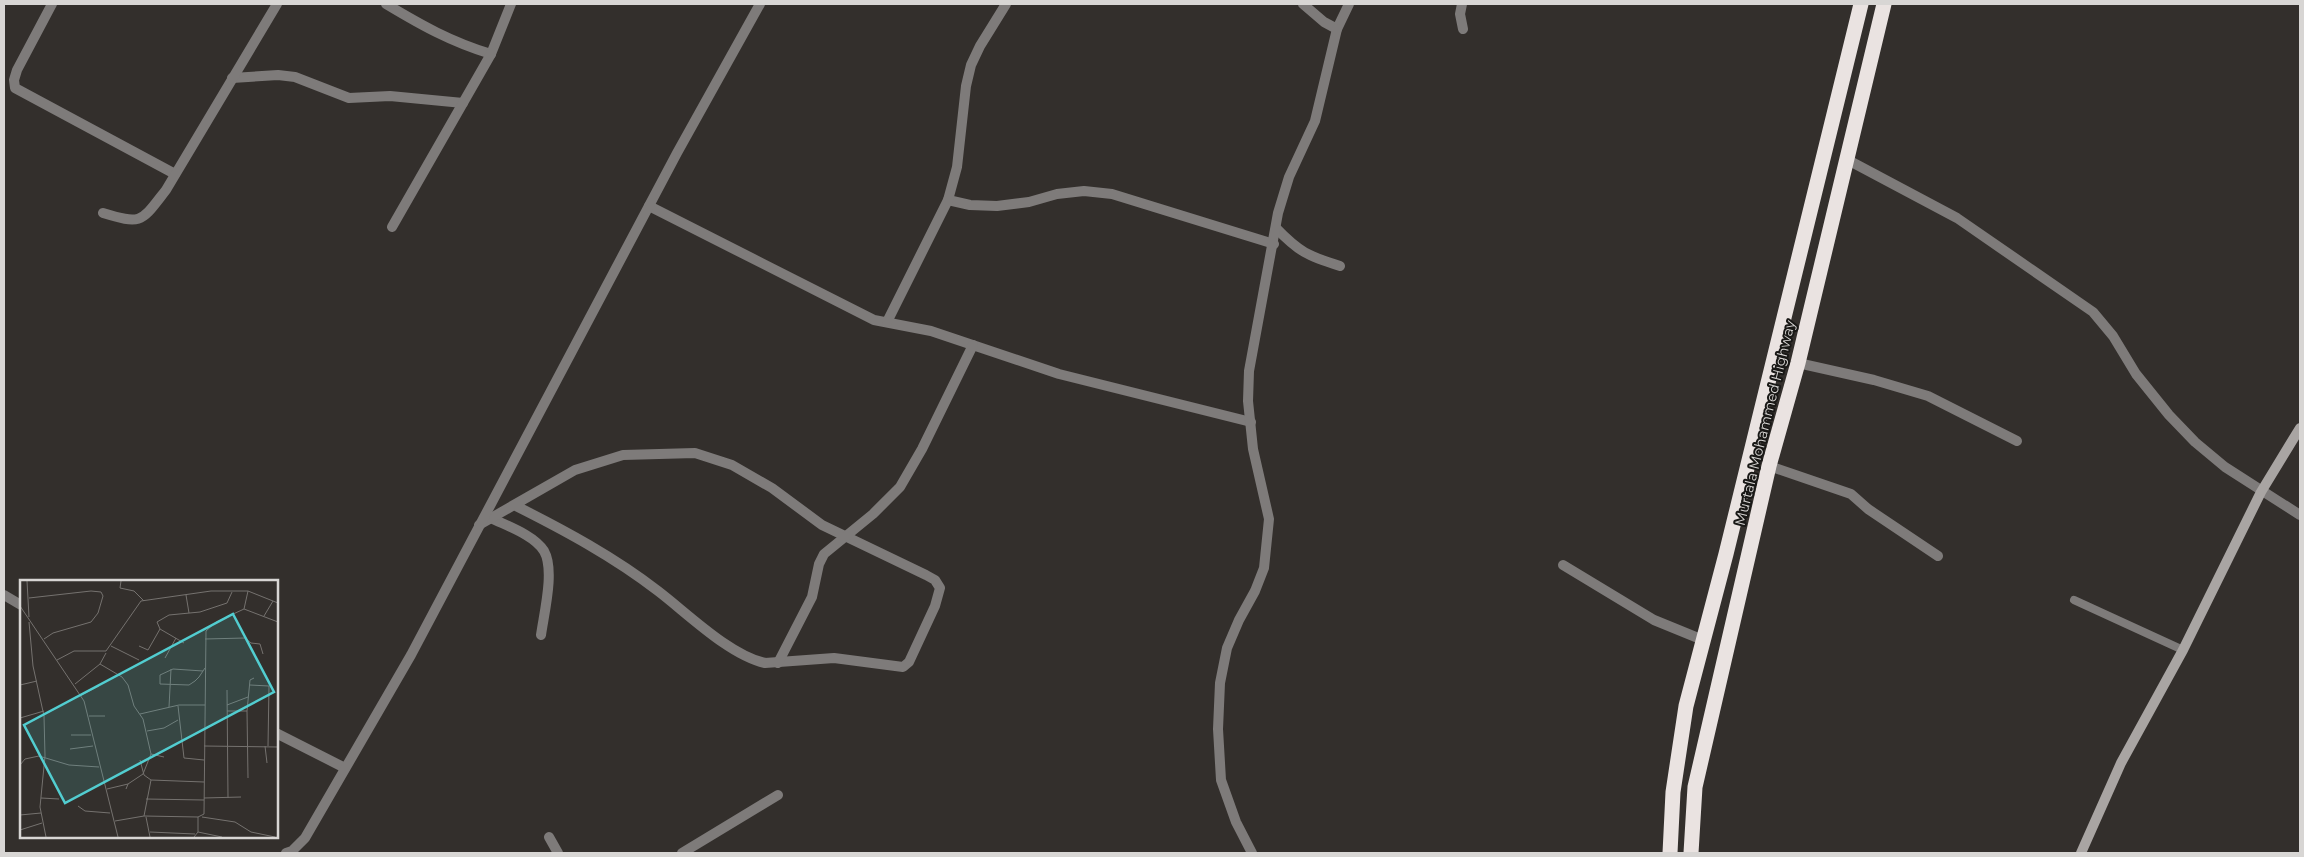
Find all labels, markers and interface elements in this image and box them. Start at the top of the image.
street label: Murtala Mohammed Highway [1731,318,1799,527]
inset map [20,580,278,837]

